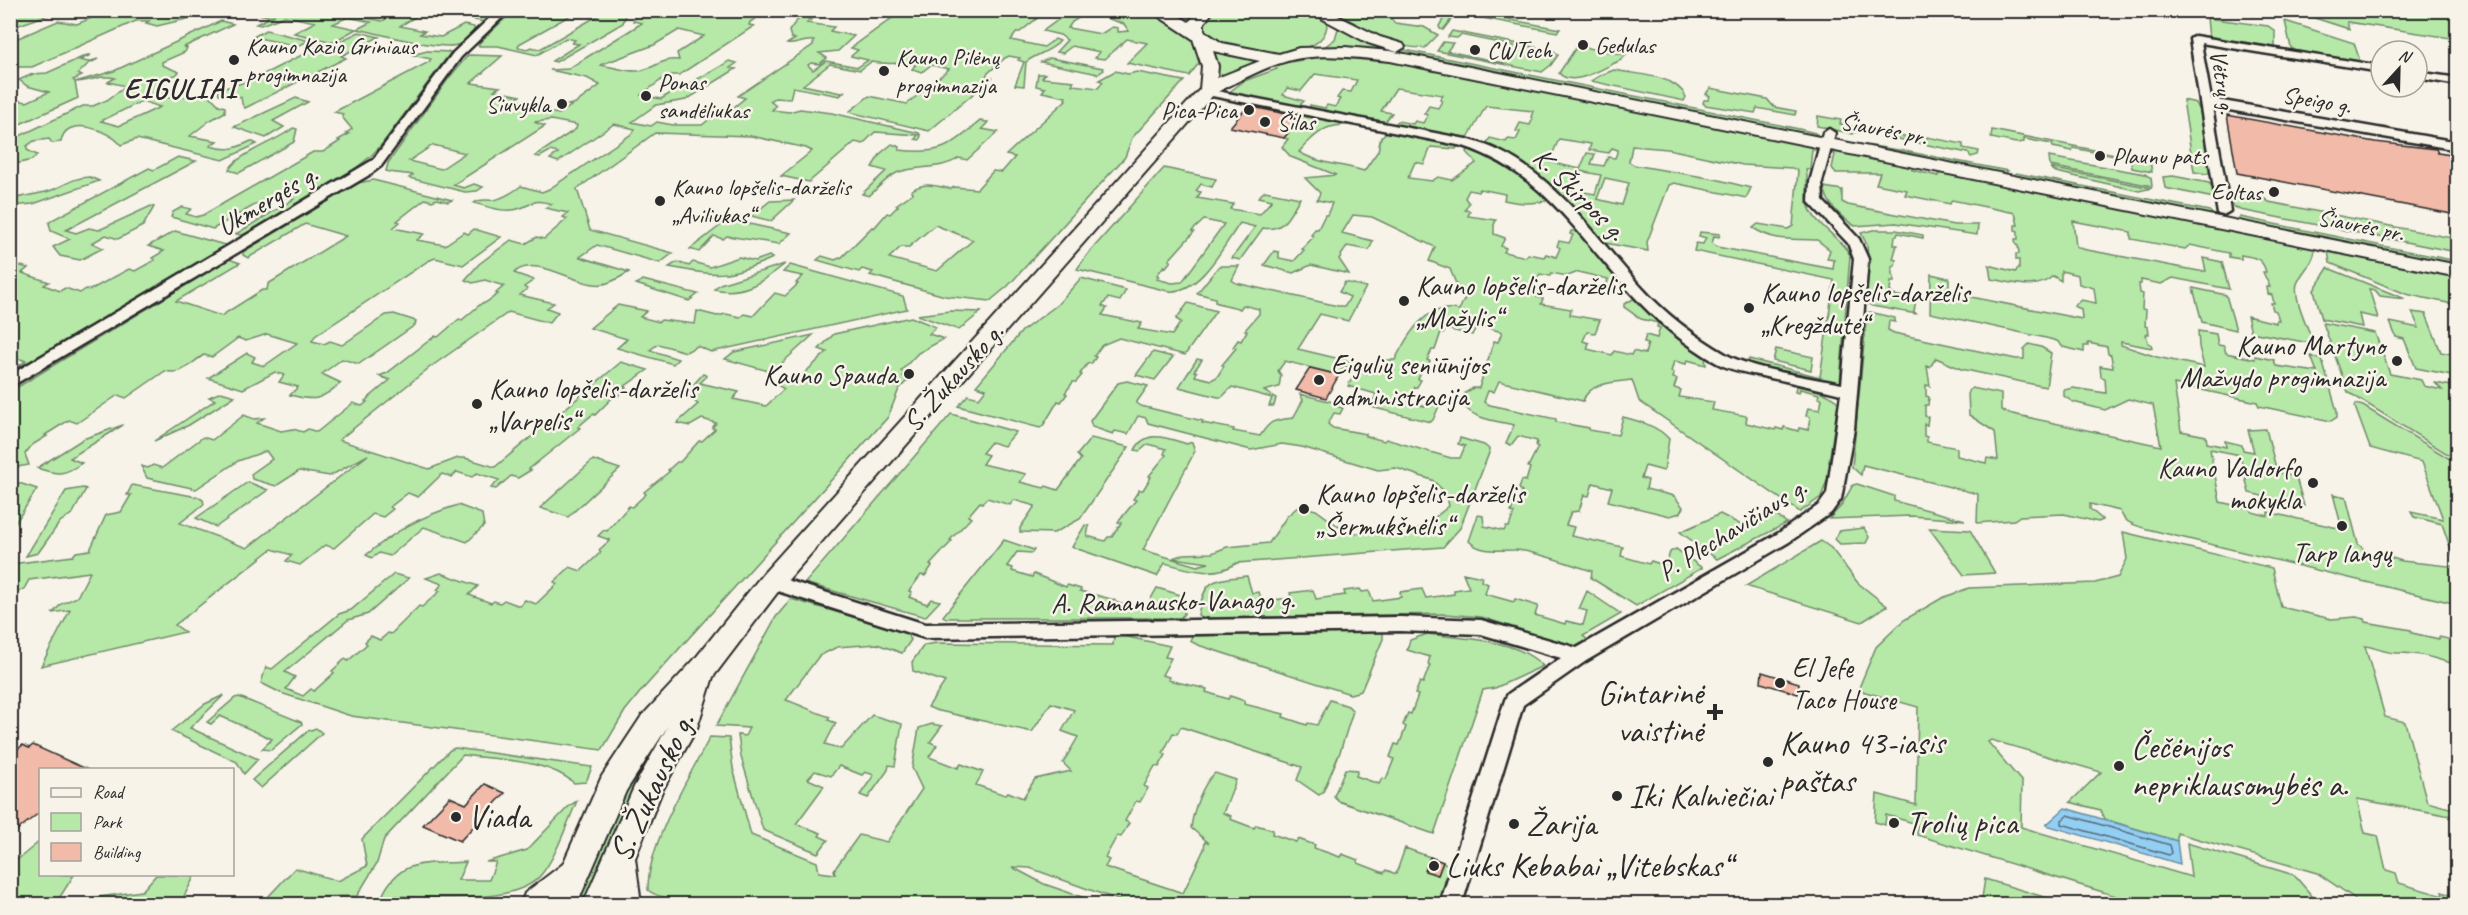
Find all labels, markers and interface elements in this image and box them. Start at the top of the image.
place label: Gedulas [1595,30,1657,60]
place label: Kauno Kazio Griniaus progimnazija [246,31,418,89]
place label: CWTech [1487,35,1553,65]
marker: Gedulas [1576,38,1590,52]
north arrow [2369,39,2429,99]
place label: Kauno Pilėnų progimnazija [896,42,1001,100]
marker: CWTech [1468,43,1482,57]
text: N [2396,45,2415,68]
street label: Vėtrų g. [2203,48,2243,116]
marker: Kauno Kazio Griniaus progimnazija [227,53,241,67]
marker: Kauno Pilėnų progimnazija [877,64,891,78]
place label: Ponas sandėliukas [658,67,751,125]
district label: EIGULIAI [124,71,243,106]
street label: Speigo g. [2280,79,2354,121]
place label: Siuvykla [486,89,552,119]
marker: Ponas sandėliukas [639,89,653,103]
place label: Pica-Pica [1161,95,1238,125]
marker: Siuvykla [555,97,569,111]
marker: Pica-Pica [1242,103,1256,117]
street label: Šiaurės pr. [1838,106,1930,152]
place label: Šilas [1277,107,1317,137]
marker: Šilas [1258,115,1272,129]
street label: K. Škirpos g. [1526,140,1634,248]
place label: Plaunu pats [2112,141,2210,171]
marker: Plaunu pats [2093,149,2107,163]
street label: Ukmergės g. [210,156,324,244]
place label: Kauno lopšelis-darželis „Aviliukas“ [672,172,853,230]
place label: Eoltas [2211,177,2264,207]
marker: Eoltas [2267,185,2281,199]
marker: Kauno lopšelis-darželis „Aviliukas“ [653,194,667,208]
street label: Šiaurės pr. [2315,202,2407,248]
place label: Kauno lopšelis-darželis „Mažylis“ [1416,268,1627,335]
place label: Kauno lopšelis-darželis „Kregždutė“ [1761,275,1972,342]
marker: Kauno lopšelis-darželis „Mažylis“ [1397,294,1411,308]
marker: Kauno lopšelis-darželis „Kregždutė“ [1742,301,1756,315]
street label: S. Žukausko g. [895,315,1011,439]
place label: Kauno Martyno Mažvydo progimnazija [2180,328,2388,395]
place label: Eigulių seniūnijos administracija [1331,347,1491,414]
marker: Kauno Martyno Mažvydo progimnazija [2390,354,2404,368]
place label: Kauno Spauda [763,357,900,392]
marker: Kauno Spauda [902,367,916,381]
place label: Kauno lopšelis-darželis „Varpelis“ [489,371,700,438]
marker: Eigulių seniūnijos administracija [1312,373,1326,387]
marker: Kauno lopšelis-darželis „Varpelis“ [470,397,484,411]
place label: Kauno Valdorfo mokykla [2158,450,2303,517]
street label: P. Plechavičiaus g. [1651,469,1813,589]
place label: Kauno lopšelis-darželis „Šermukšnėlis“ [1316,476,1527,543]
marker: Kauno Valdorfo mokykla [2306,476,2320,490]
marker: Kauno lopšelis-darželis „Šermukšnėlis“ [1297,502,1311,516]
marker: Tarp langų [2335,519,2349,533]
place label: Tarp langų [2293,535,2393,570]
street label: A. Ramanausko-Vanago g. [1051,581,1296,621]
place label: El Jefe Taco House [1792,650,1898,717]
place label: Gintarinė vaistinė [1598,672,1706,752]
marker: El Jefe Taco House [1773,676,1787,690]
marker: Gintarinė vaistinė [1708,705,1722,719]
street label: S. Žukausko g. [599,706,705,868]
place label: Kauno 43-iasis paštas [1780,722,1948,802]
place label: Čečėnijos nepriklausomybės a. [2131,726,2349,806]
marker: Kauno 43-iasis paštas [1761,755,1775,769]
marker: Čečėnijos nepriklausomybės a. [2112,759,2126,773]
legend [39,768,234,876]
place label: Iki Kalniečiai [1629,775,1777,817]
text: Road [93,781,126,803]
marker: Iki Kalniečiai [1610,789,1624,803]
place label: Viada [468,796,533,838]
place label: Trolių pica [1906,802,2019,844]
place label: Žarija [1526,803,1598,845]
marker: Viada [449,810,463,824]
text: Park [93,811,123,833]
marker: Trolių pica [1887,816,1901,830]
marker: Žarija [1507,817,1521,831]
text: Building [93,841,142,863]
place label: Liuks Kebabai „Vitebskas“ [1446,845,1738,887]
marker: Liuks Kebabai „Vitebskas“ [1427,859,1441,873]

